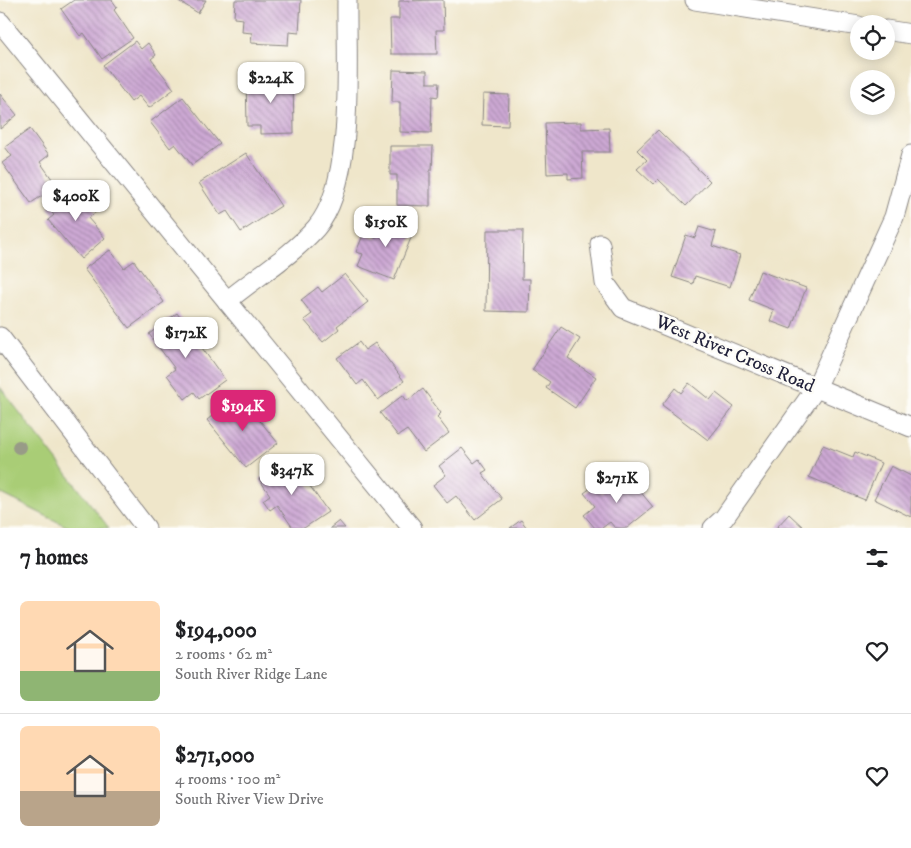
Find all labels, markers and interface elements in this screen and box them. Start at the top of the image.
map controls [850,15,895,115]
button: locate [850,15,895,60]
pin: $224K [236,62,306,104]
text: $224K [249,68,293,88]
button: layers [850,70,895,115]
pin: $400K [41,180,111,222]
text: $400K [53,186,99,206]
pin: $150K [351,206,421,248]
text: $150K [365,212,407,232]
street label: West River Cross Road [651,310,819,398]
pin: $172K [151,316,221,359]
text: $172K [165,323,207,343]
pin: $194K [208,390,278,432]
text: $194K [222,396,265,416]
pin: $347K [257,454,327,496]
text: $347K [270,460,314,480]
pin: $271K [582,462,652,504]
text: $271K [596,468,638,488]
icon: filters [863,544,891,572]
text: 7 homes [20,545,88,571]
text: $194,000 [175,618,257,644]
icon: home [60,621,120,681]
icon: heart [863,637,891,665]
text: 2 rooms · 62 m² [175,644,272,664]
text: South River Ridge Lane [175,664,327,684]
text: $271,000 [175,743,255,769]
icon: home [60,746,120,806]
icon: heart [863,762,891,790]
text: 4 rooms · 100 m² [175,769,280,789]
text: South River View Drive [175,789,324,809]

